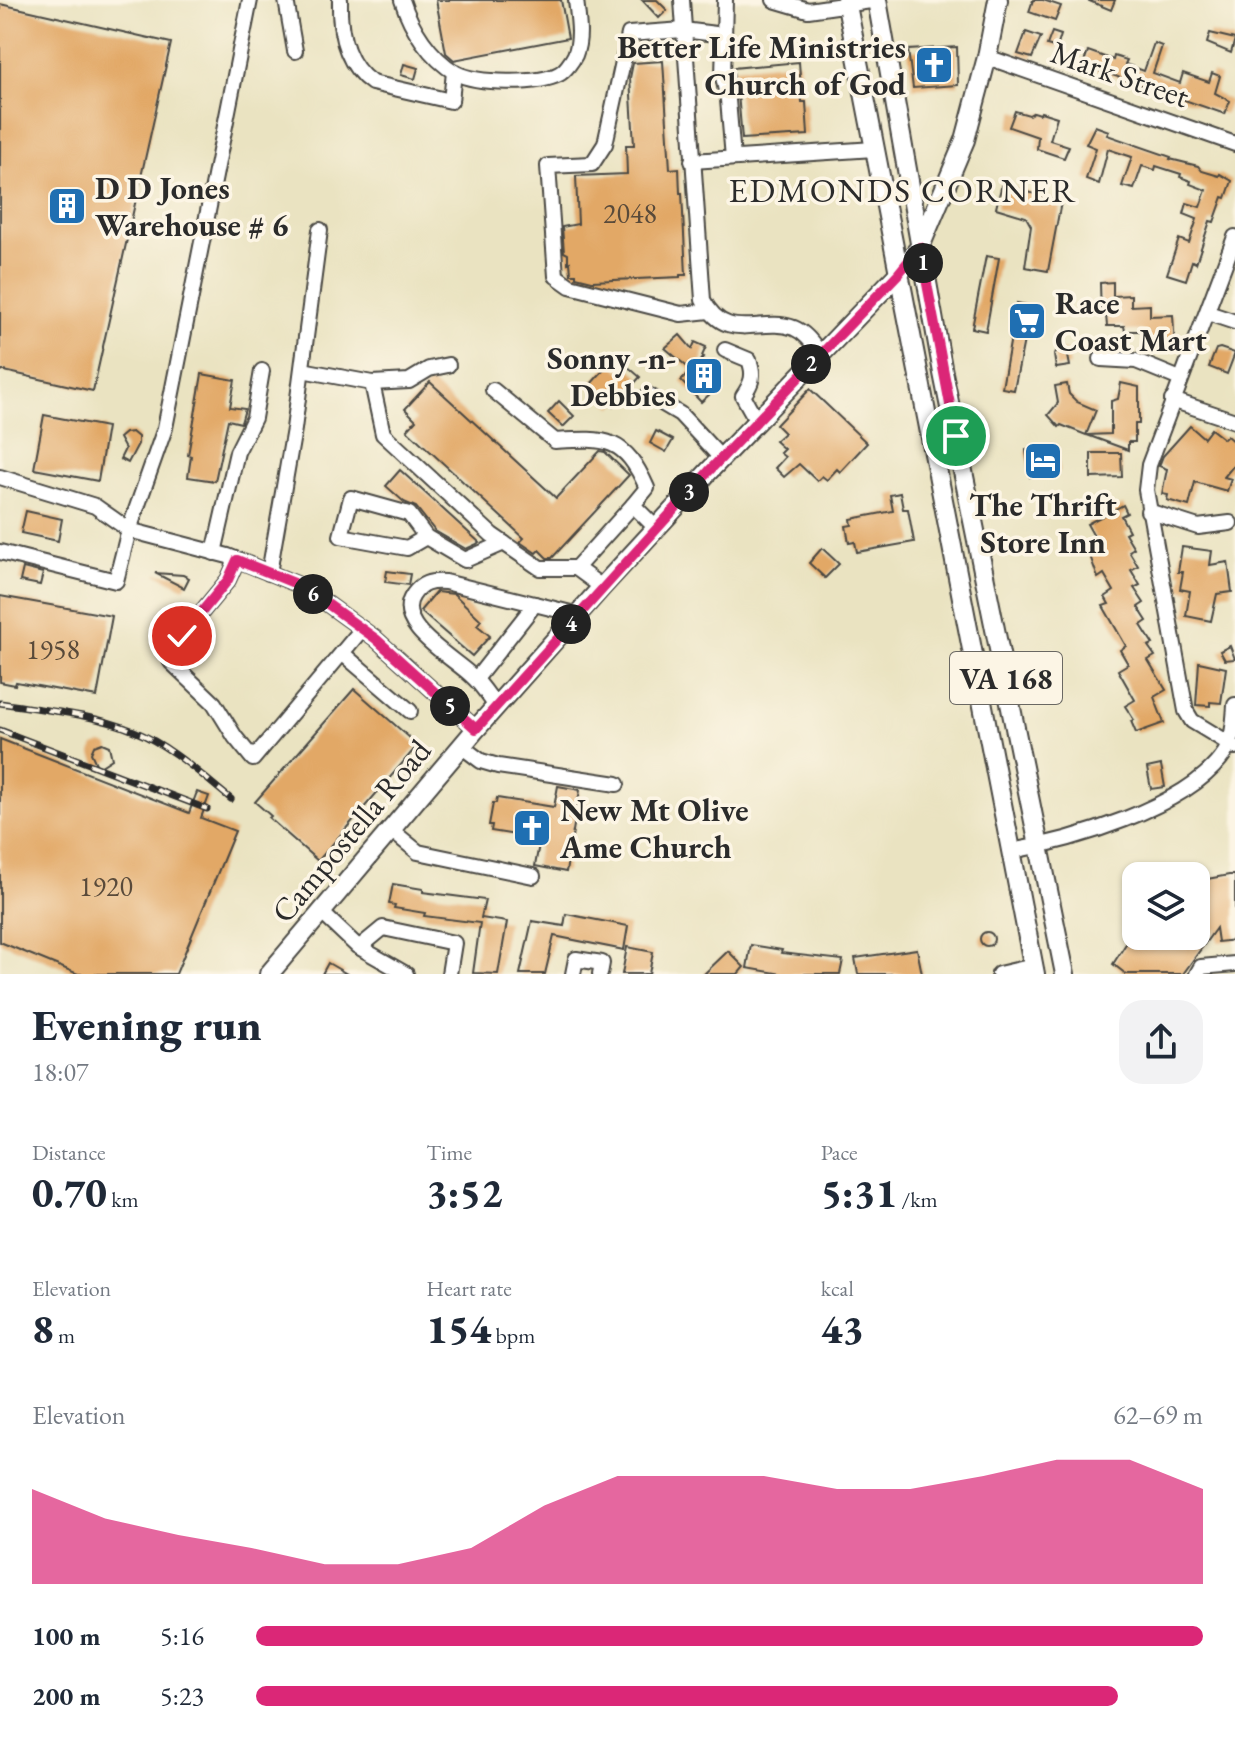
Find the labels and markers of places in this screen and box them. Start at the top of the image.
place label: Better Life Ministries Church of God [617,26,906,105]
church icon: Better Life Ministries Church of God [913,44,955,86]
place label: D D Jones Warehouse # 6 [95,167,289,246]
building icon: D D Jones Warehouse # 6 [46,185,88,227]
pin: 1 [903,243,943,283]
place label: Race Coast Mart [1055,282,1207,361]
supermarket icon: Race Coast Mart [1006,300,1048,342]
place label: Sonny -n- Debbies [547,337,676,416]
pin: 2 [791,344,831,384]
building icon: Sonny -n- Debbies [683,355,725,397]
pin [922,402,990,470]
hotel icon: The Thrift Store Inn [1022,440,1064,482]
pin: 3 [669,472,709,512]
place label: The Thrift Store Inn [969,484,1117,563]
pin: 6 [293,574,333,614]
pin [148,602,216,670]
pin: 4 [551,604,591,644]
pin: 5 [430,686,470,726]
place label: New Mt Olive Ame Church [559,789,749,868]
church icon: New Mt Olive Ame Church [511,807,553,849]

